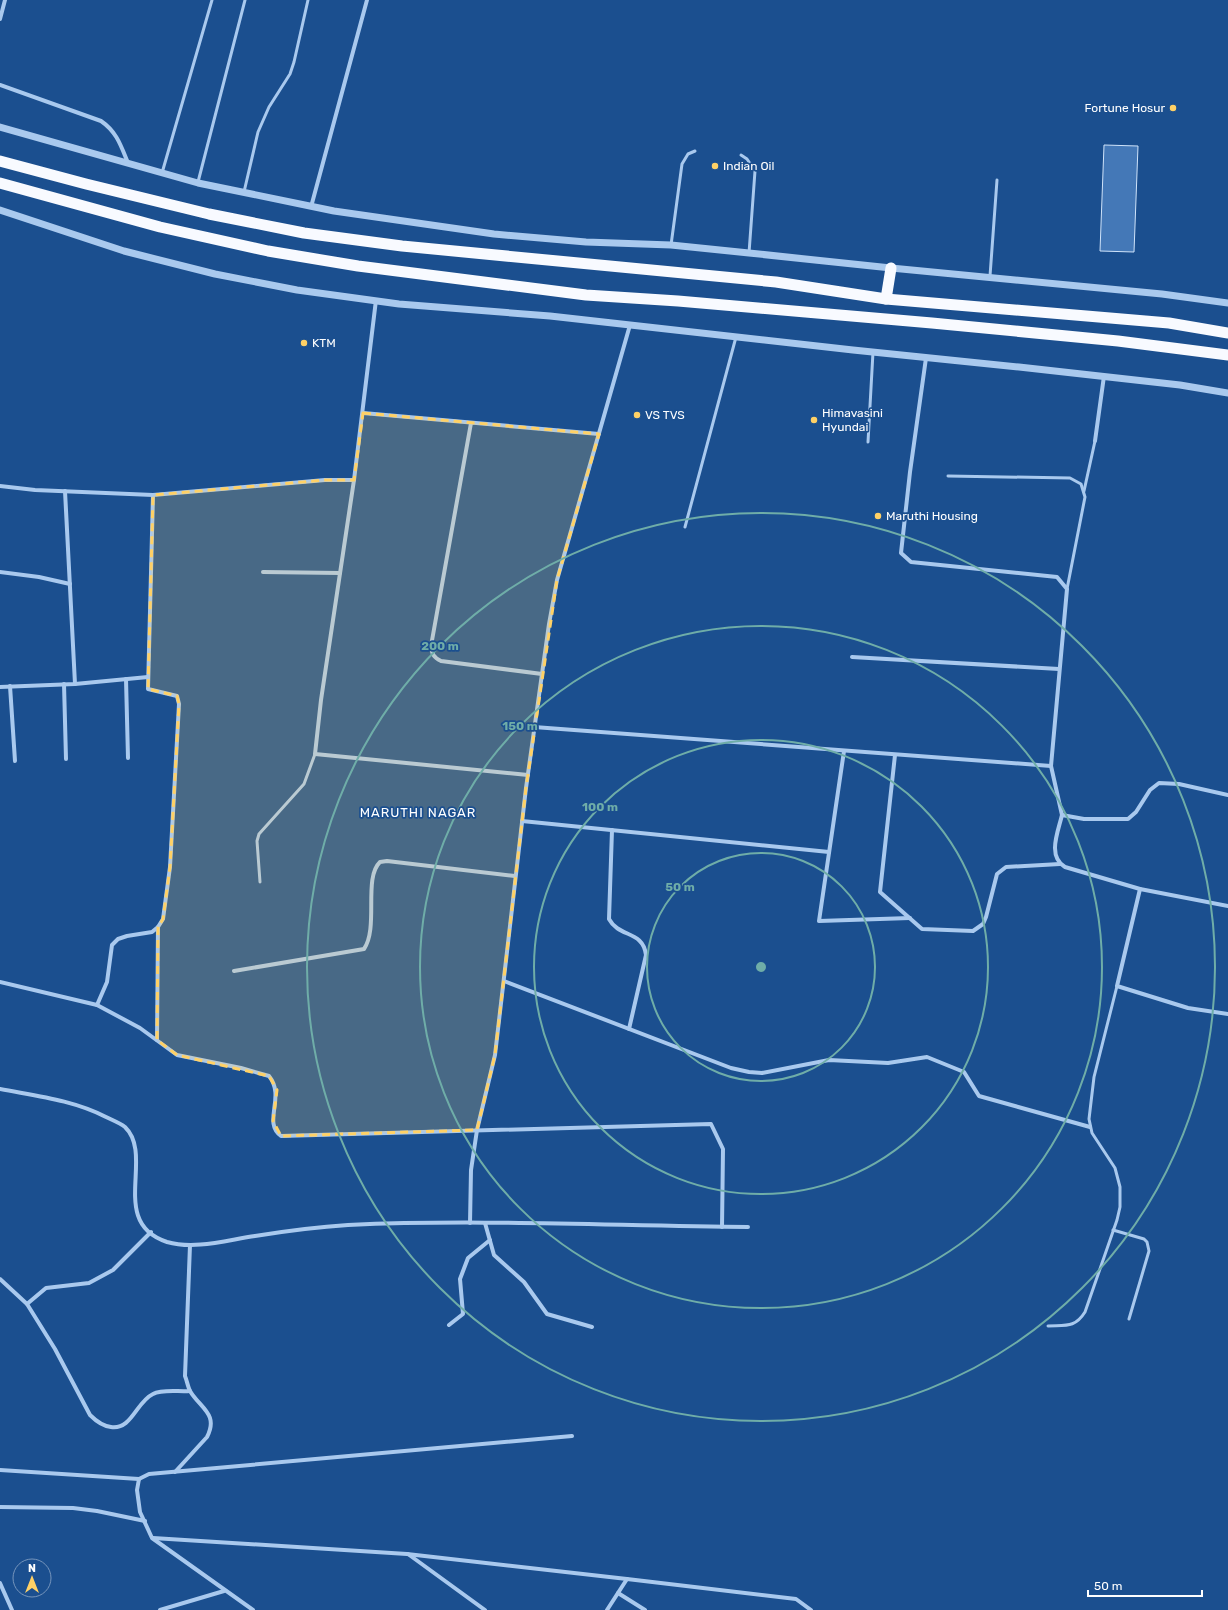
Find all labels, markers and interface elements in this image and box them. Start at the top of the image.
place label: Fortune Hosur [1084,101,1165,115]
marker: Fortune Hosur [1168,103,1178,113]
place label: Indian Oil [723,159,774,173]
marker: Indian Oil [710,161,720,171]
place label: KTM [312,336,336,350]
marker: KTM [299,338,309,348]
place label: Himavasini Hyundai [822,406,883,434]
place label: VS TVS [645,408,685,422]
marker: VS TVS [632,410,642,420]
marker: Himavasini Hyundai [809,415,819,425]
place label: Maruthi Housing [886,509,978,523]
marker: Maruthi Housing [873,511,883,521]
text: 200 m [421,639,459,653]
text: 150 m [502,719,538,733]
text: 100 m [582,800,618,814]
district label: MARUTHI NAGAR [360,805,476,820]
text: 50 m [665,880,695,894]
centre of rings [754,960,768,974]
north arrow [12,1558,52,1598]
text: N [28,1562,36,1575]
scale bar [1088,1572,1202,1598]
text: 50 m [1094,1579,1122,1593]

